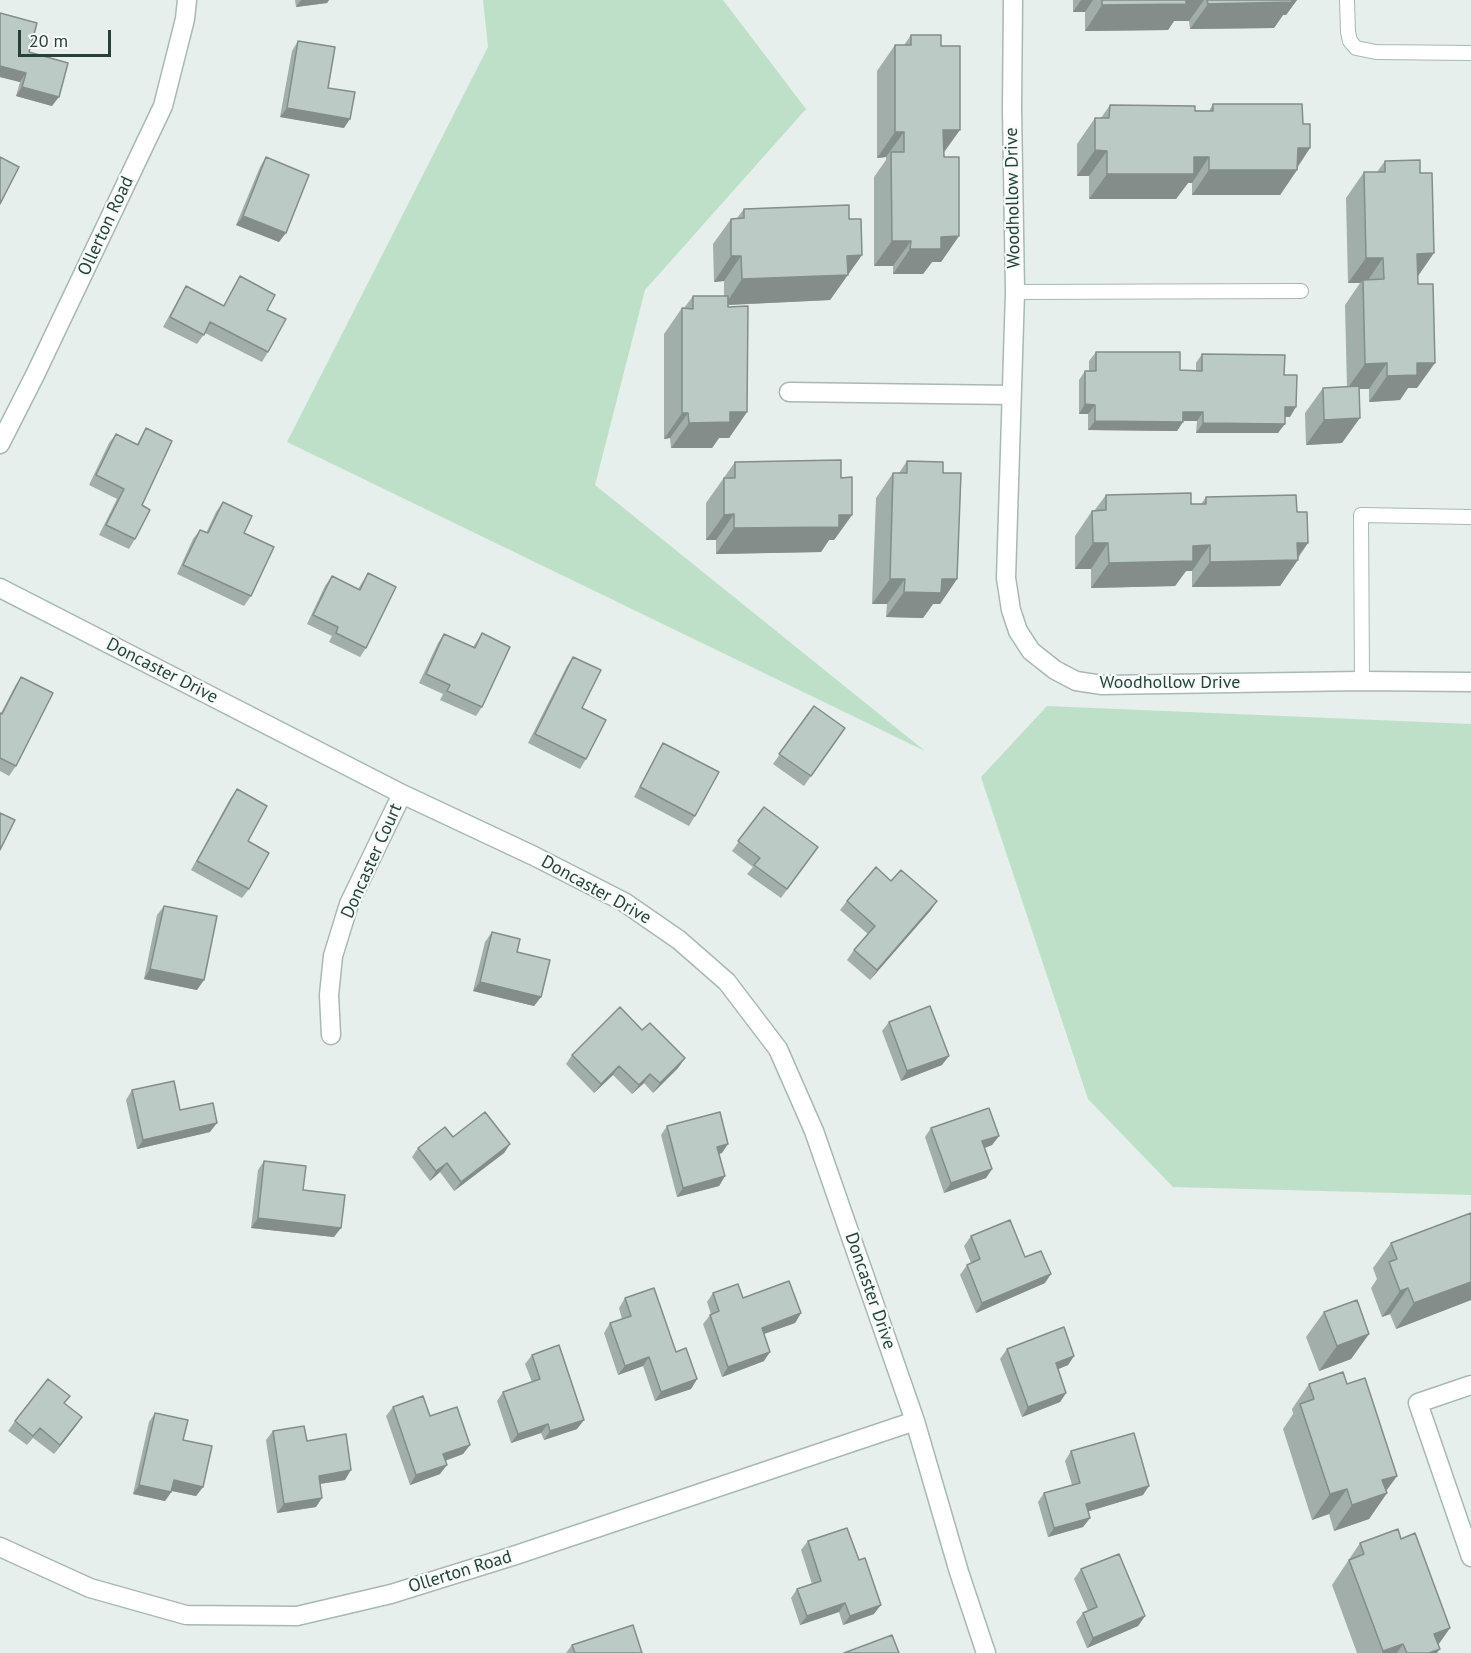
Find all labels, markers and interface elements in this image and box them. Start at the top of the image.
scale bar [21,18,114,56]
text: 20 m [29,29,68,52]
street label: Woodhollow Drive [1001,127,1025,269]
street label: Ollerton Road [74,173,138,279]
street label: Doncaster Drive [103,634,221,708]
street label: Woodhollow Drive [1100,672,1240,694]
street label: Doncaster Court [337,800,407,922]
street label: Doncaster Drive [537,851,655,929]
street label: Doncaster Drive [840,1230,900,1352]
street label: Ollerton Road [406,1546,514,1598]

